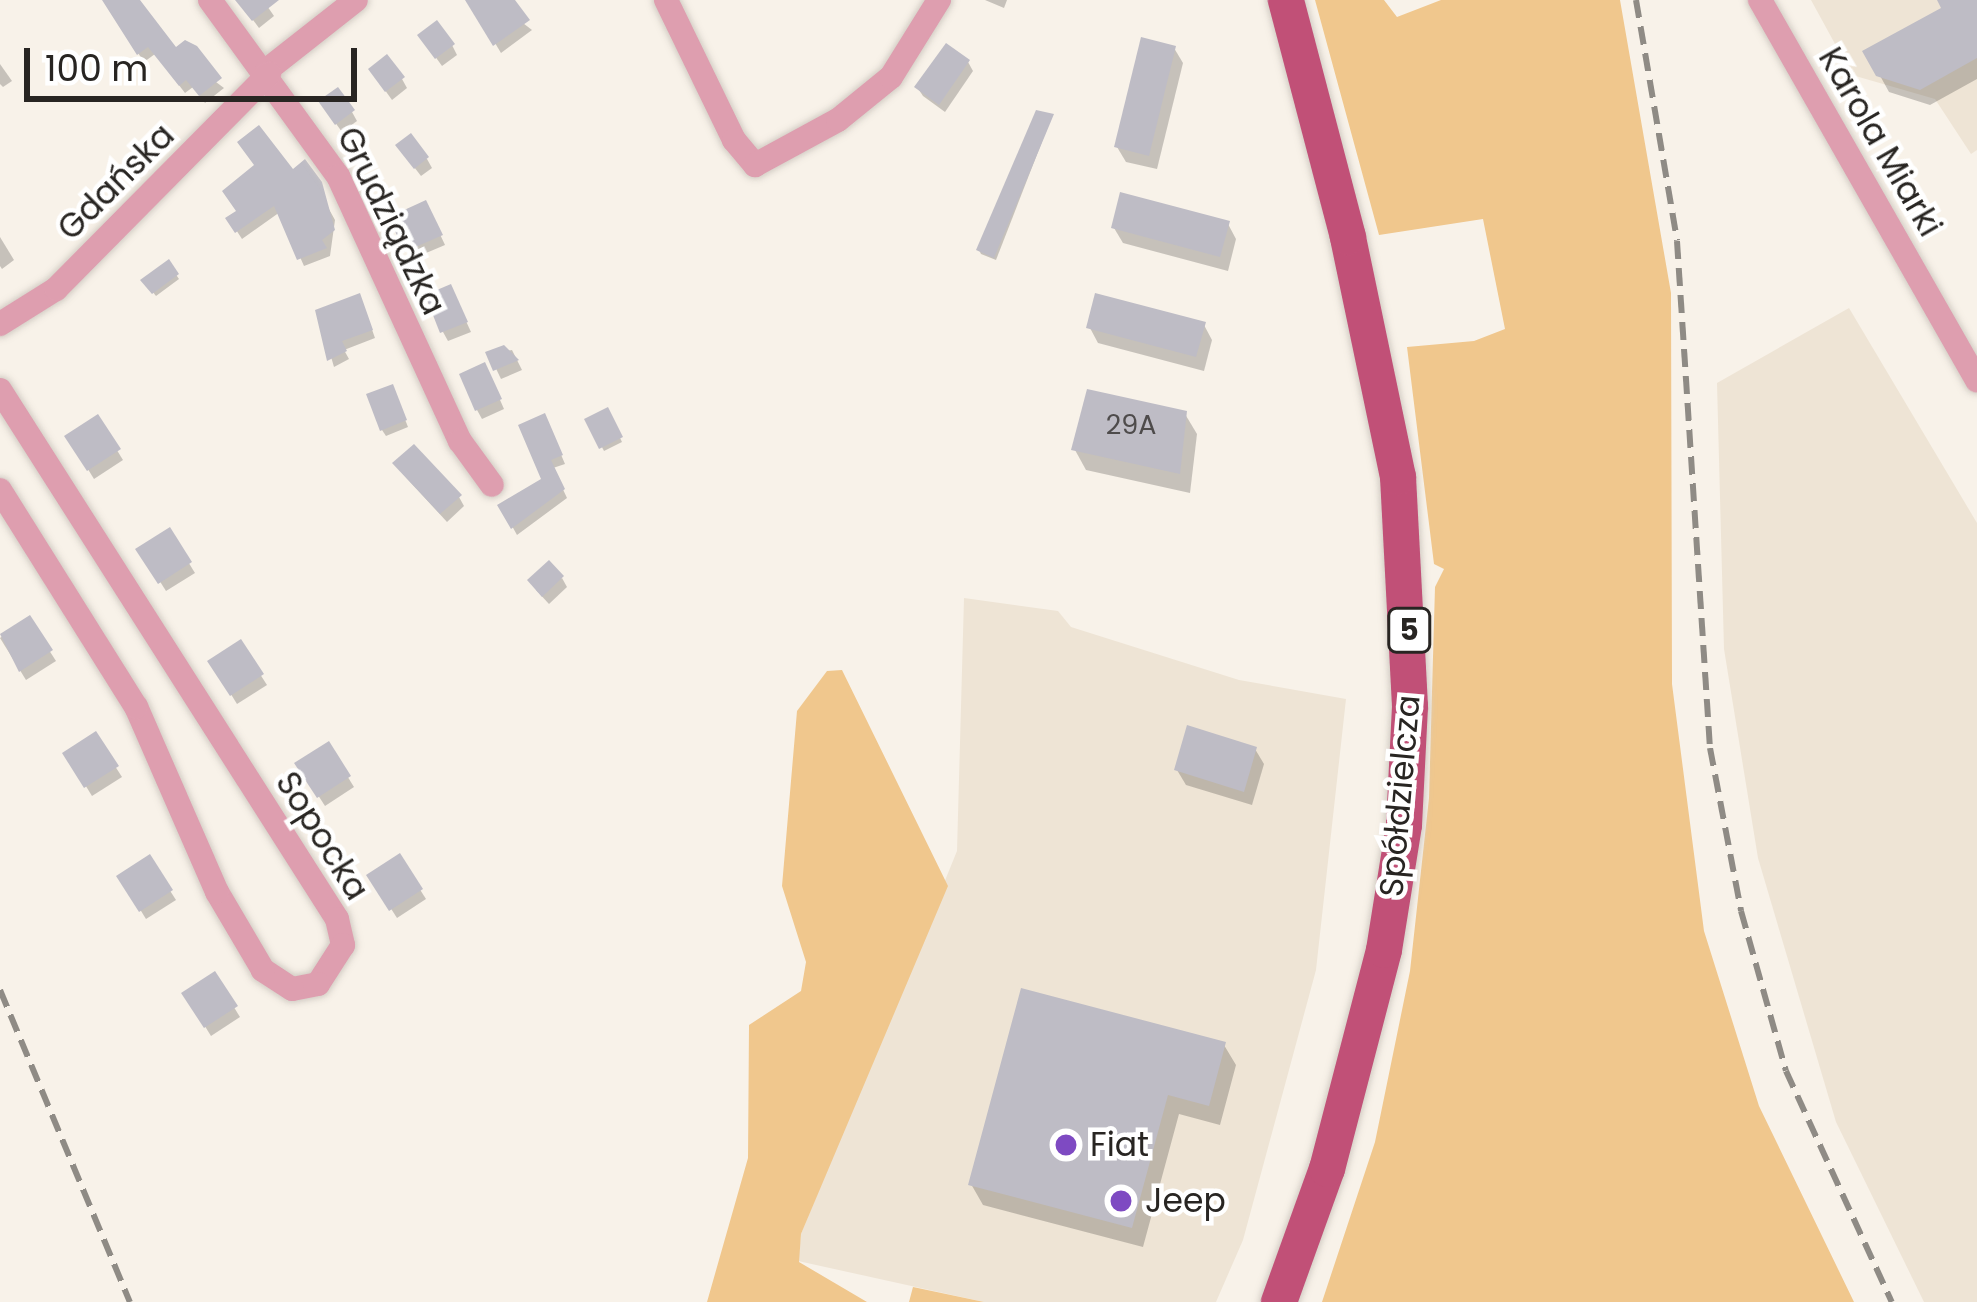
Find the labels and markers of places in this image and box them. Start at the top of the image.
place label: Fiat [1090,1125,1149,1165]
marker: Fiat [1053,1132,1079,1158]
place label: Jeep [1145,1181,1226,1221]
marker: Jeep [1108,1188,1134,1214]

